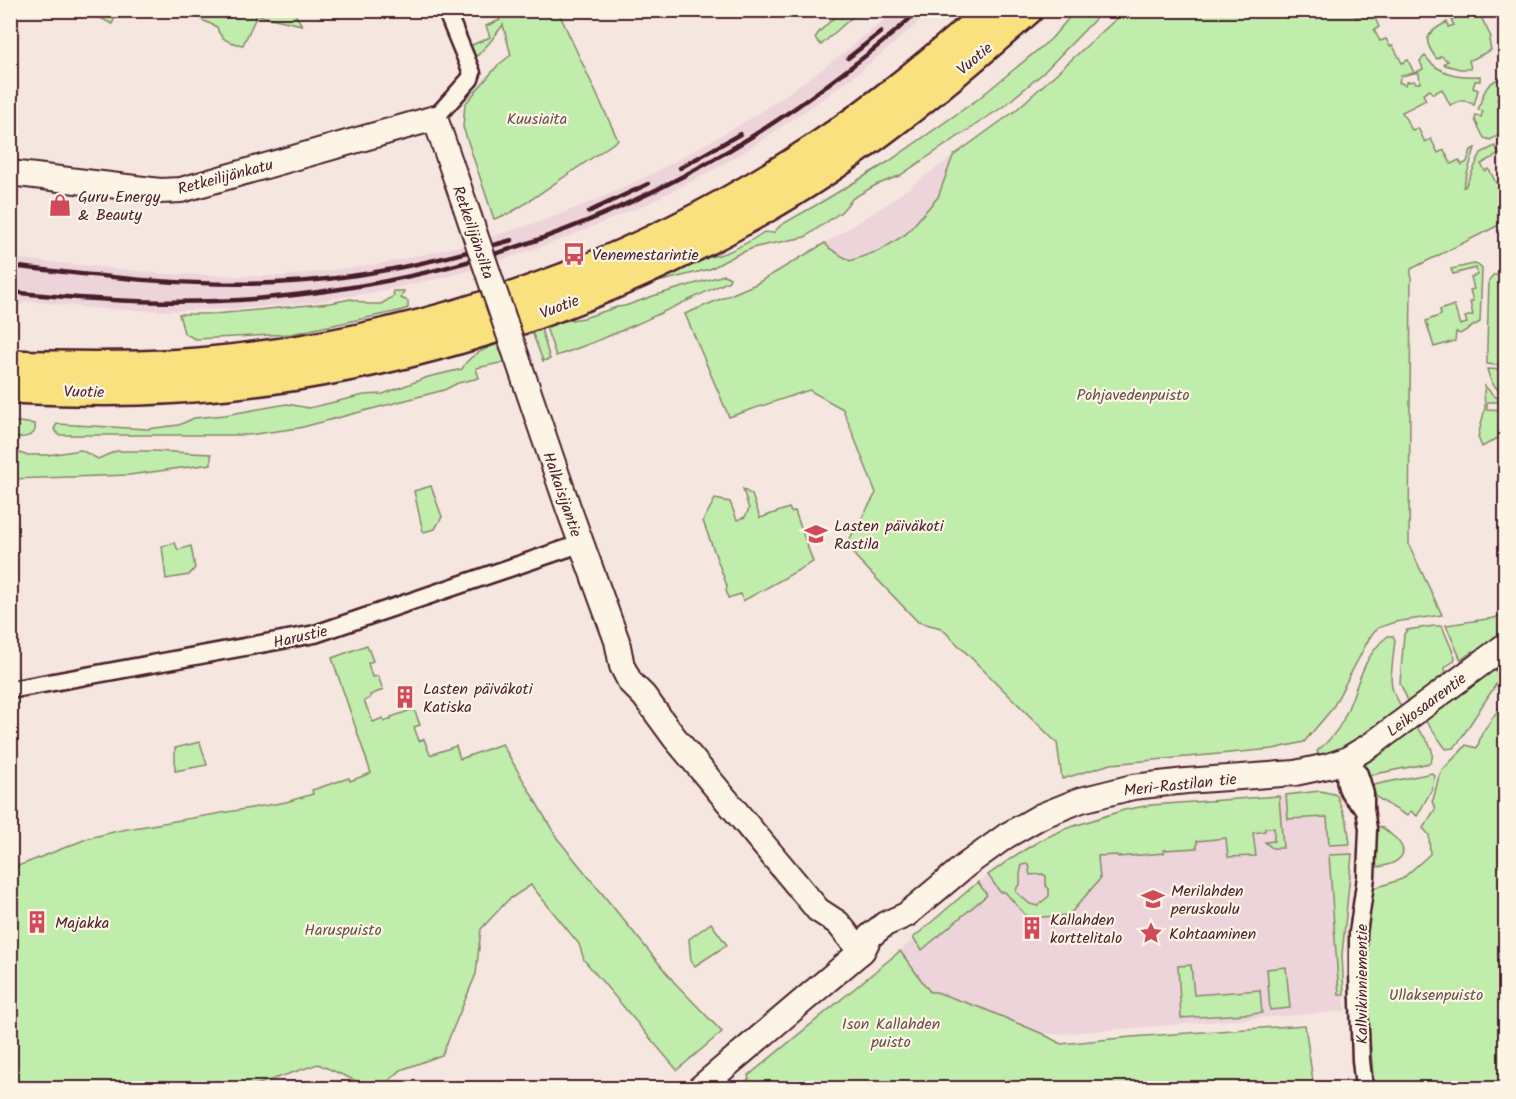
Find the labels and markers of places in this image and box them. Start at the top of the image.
place label: Guru Energy & Beauty [78,185,161,228]
shop icon: Guru Energy & Beauty [47,192,73,218]
bus stop icon: Venemestarintie [561,241,587,267]
place label: Venemestarintie [592,243,699,268]
place label: Lasten päiväkoti Rastila [834,514,945,557]
school or university icon: Lasten päiväkoti Rastila [803,521,829,547]
place label: Lasten päiväkoti Katiska [423,677,534,720]
building icon: Lasten päiväkoti Katiska [392,684,418,710]
place label: Merilahden peruskoulu [1170,879,1244,922]
school or university icon: Merilahden peruskoulu [1140,886,1166,912]
place label: Kallahden korttelitalo [1050,908,1122,951]
building icon: Majakka [24,909,50,935]
place label: Majakka [55,911,109,936]
building icon: Kallahden korttelitalo [1019,915,1045,941]
place icon: Kohtaaminen [1138,920,1164,946]
place label: Kohtaaminen [1169,922,1256,947]

